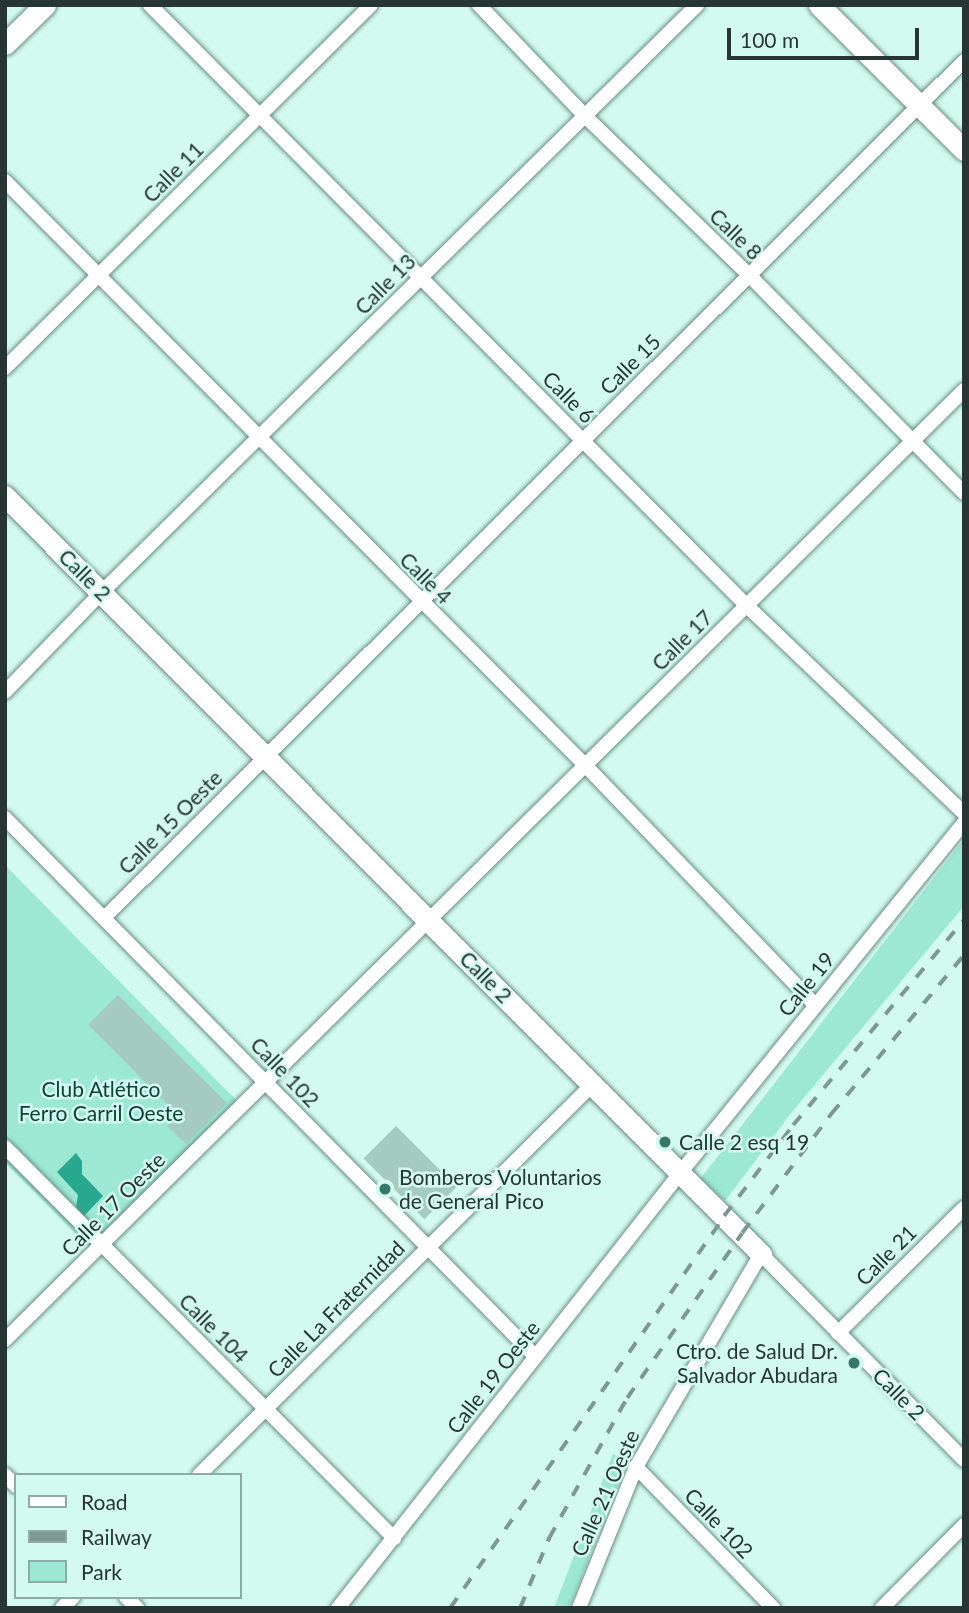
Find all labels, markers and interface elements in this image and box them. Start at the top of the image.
scale bar [731,14,923,58]
text: 100 m [740,27,799,52]
street label: Calle 11 [138,137,208,207]
street label: Calle 8 [705,203,767,265]
street label: Calle 13 [350,249,420,319]
street label: Calle 15 [595,329,665,399]
street label: Calle 6 [538,366,600,428]
street label: Calle 2 [54,544,116,606]
street label: Calle 4 [395,547,457,609]
street label: Calle 17 [647,605,717,675]
street label: Calle 15 Oeste [113,765,227,879]
street label: Calle 2 [455,946,517,1008]
street label: Calle 19 [773,947,839,1021]
street label: Calle 102 [246,1032,324,1112]
park label: Club Atlético Ferro Carril Oeste [19,1076,183,1126]
place label: Calle 2 esq 19 [679,1129,809,1155]
marker: Calle 2 esq 19 [657,1134,673,1150]
street label: Calle 17 Oeste [56,1147,170,1261]
place label: Bomberos Voluntarios de General Pico [399,1164,602,1214]
marker: Bomberos Voluntarios de General Pico [377,1181,393,1197]
street label: Calle 21 [851,1220,921,1290]
street label: Calle La Fraternidad [262,1235,410,1383]
street label: Calle 104 [174,1288,254,1368]
street label: Calle 19 Oeste [441,1316,545,1438]
place label: Ctro. de Salud Dr. Salvador Abudara [676,1338,838,1388]
marker: Ctro. de Salud Dr. Salvador Abudara [844,1353,864,1373]
street label: Calle 2 [868,1363,930,1425]
street label: Calle 21 Oeste [566,1426,644,1560]
legend [14,1473,242,1599]
street label: Calle 102 [680,1483,758,1563]
text: Road [81,1489,128,1514]
text: Railway [81,1524,152,1549]
text: Park [81,1559,122,1584]

